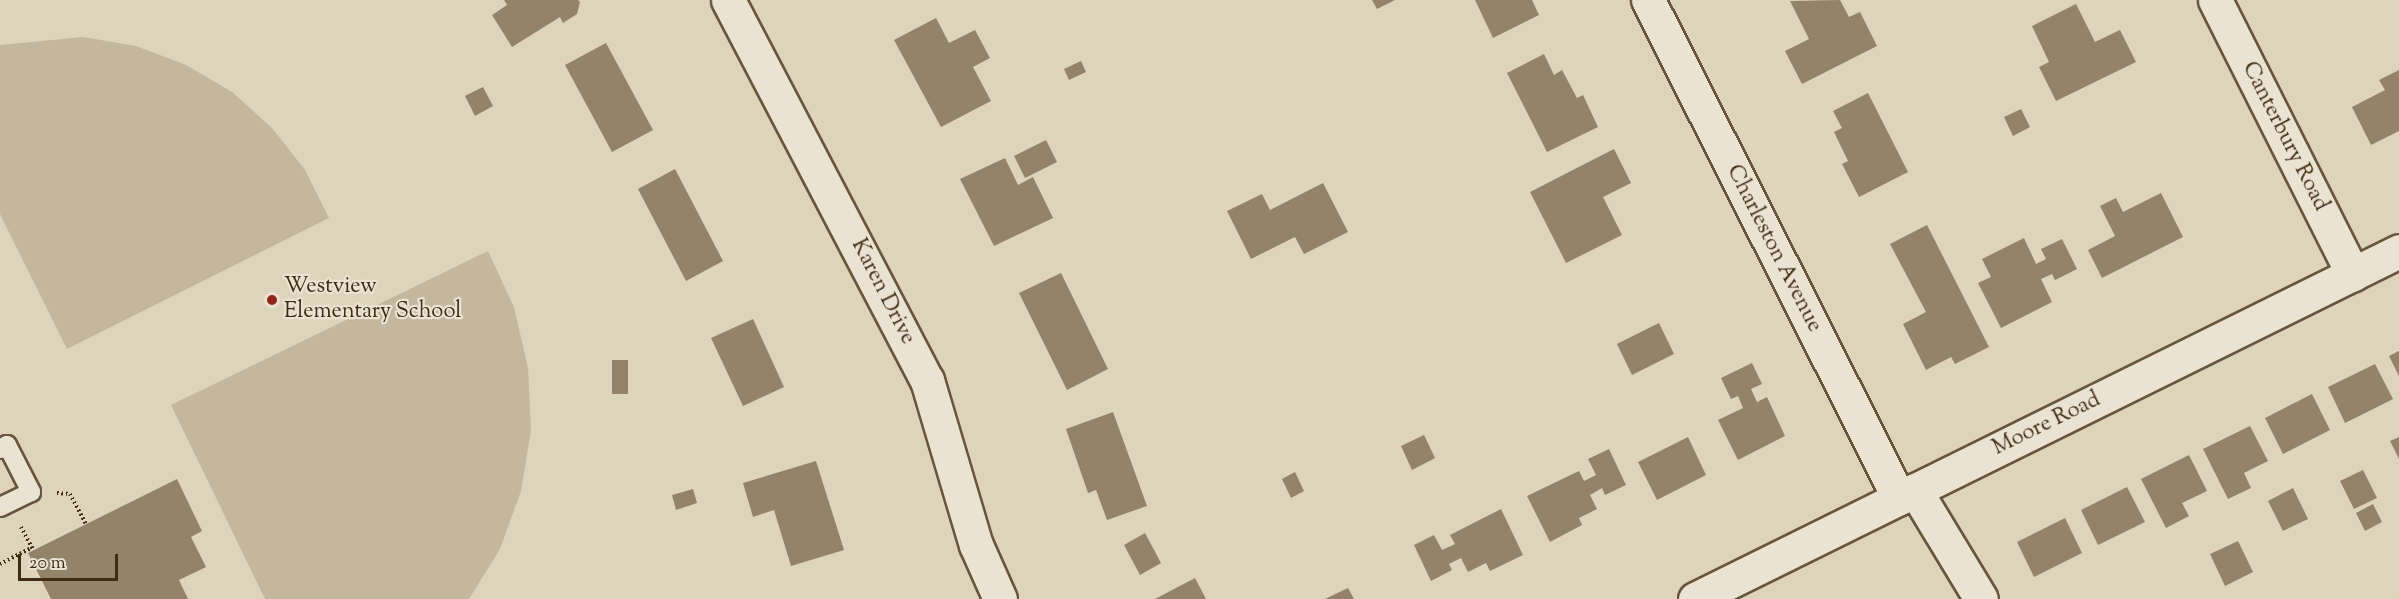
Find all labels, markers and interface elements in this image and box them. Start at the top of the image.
street label: Canterbury Road [2235,58,2333,216]
street label: Charleston Avenue [1719,161,1827,337]
street label: Karen Drive [844,235,920,349]
place label: Westview Elementary School [284,274,461,326]
marker: Westview Elementary School [265,293,279,307]
street label: Moore Road [1989,388,2105,462]
scale bar [21,542,122,580]
text: 20 m [29,551,66,577]

